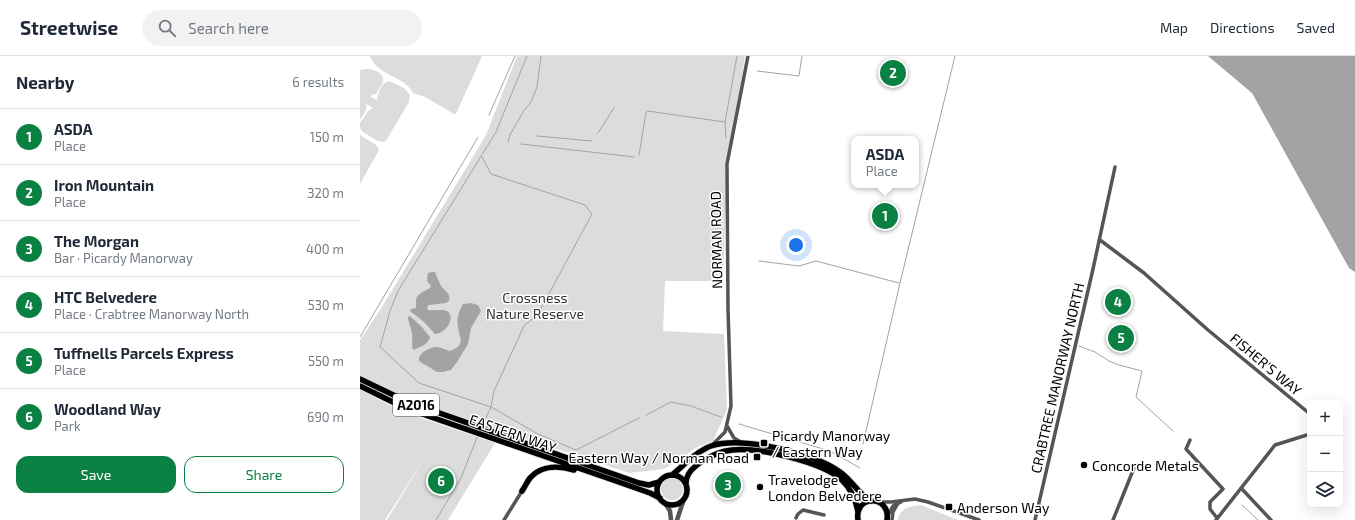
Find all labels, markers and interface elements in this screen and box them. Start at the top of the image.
search box [142,10,422,46]
text: Streetwise [20,16,118,39]
icon: search [156,17,178,39]
text: Search here [188,19,269,37]
text: Map [1160,19,1188,36]
text: Directions [1210,19,1275,36]
text: Saved [1297,19,1335,36]
pin: 2 [880,58,906,88]
text: Nearby [16,72,74,92]
text: 6 results [292,74,344,90]
text: ASDA [54,120,93,138]
text: 1 [26,129,32,145]
text: 150 m [310,129,344,145]
popup [851,136,919,188]
text: Place [54,138,86,154]
text: ASDA [866,145,904,163]
text: Place [866,163,898,179]
text: Iron Mountain [54,176,154,194]
text: 2 [25,185,33,201]
text: 320 m [307,185,344,201]
street label: NORMAN ROAD [707,191,725,289]
text: Place [54,194,86,210]
pin: 1 [872,201,898,231]
text: The Morgan [54,232,139,250]
your location [786,235,806,255]
text: 3 [25,241,33,257]
text: 400 m [306,241,344,257]
text: Bar · Picardy Manorway [54,250,193,266]
street label: CRABTREE MANORWAY NORTH [1027,281,1087,475]
pin: 4 [1105,287,1131,317]
text: HTC Belvedere [54,288,157,306]
park label: Crossness Nature Reserve [486,289,584,322]
text: 4 [25,297,33,313]
text: 530 m [308,297,344,313]
text: Place · Crabtree Manorway North [54,306,249,322]
pin: 5 [1108,323,1134,353]
street label: FISHER'S WAY [1227,329,1305,399]
text: Tuffnells Parcels Express [54,344,234,362]
text: 5 [25,353,33,369]
text: 550 m [308,353,344,369]
text: Place [54,362,86,378]
road number: A2016 [393,394,439,416]
text: Woodland Way [54,400,161,418]
map controls [1307,400,1343,508]
button: + [1307,400,1343,436]
text: 6 [25,409,33,425]
text: 690 m [307,409,344,425]
street label: EASTERN WAY [467,410,559,456]
text: Park [54,418,81,434]
place label: Picardy Manorway / Eastern Way [772,427,891,460]
button: − [1307,436,1343,472]
marker: Picardy Manorway / Eastern Way [759,438,769,448]
place label: Eastern Way / Norman Road [569,449,749,466]
marker: Eastern Way / Norman Road [752,452,762,462]
button: Save [16,456,176,493]
button: Share [184,456,344,493]
place label: Concorde Metals [1092,457,1199,474]
marker: Concorde Metals [1079,460,1089,470]
pin: 6 [428,466,454,496]
pin: 3 [715,470,741,500]
place label: Travelodge London Belvedere [768,471,882,504]
button: layers [1307,472,1343,508]
marker: Travelodge London Belvedere [755,482,765,492]
place label: Anderson Way [957,499,1050,516]
marker: Anderson Way [944,502,954,512]

